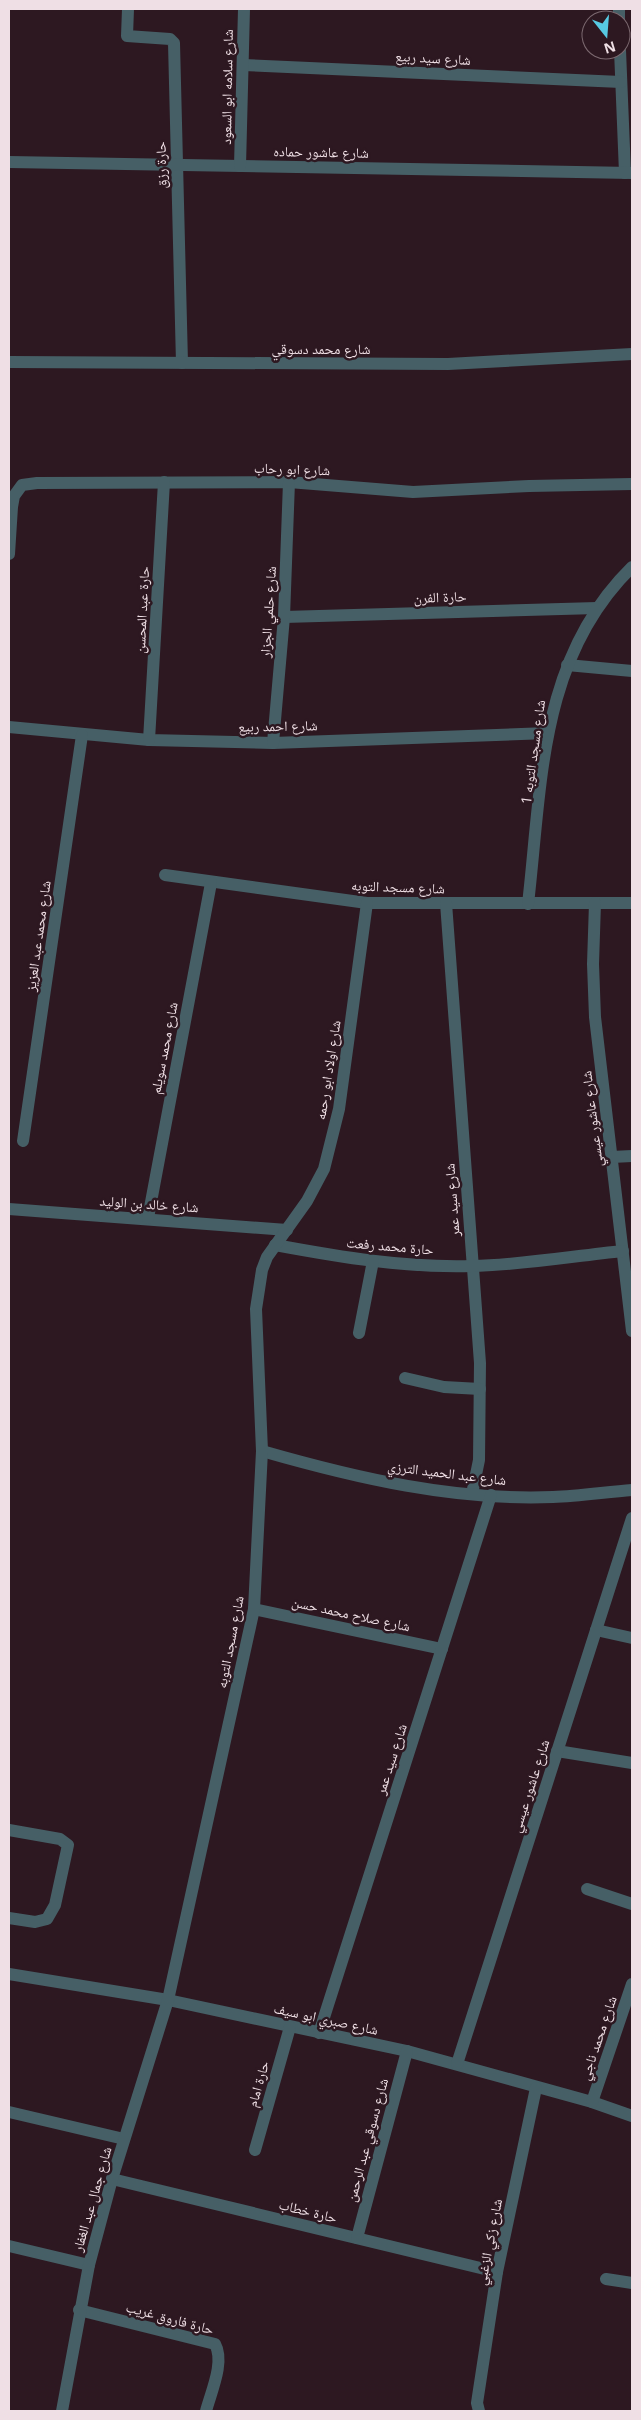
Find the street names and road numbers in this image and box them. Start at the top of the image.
street label: شارع سلامه ابو السعود [216,29,238,145]
street label: شارع سيد ربيع [395,46,471,70]
street label: حارة رزق [151,141,170,189]
street label: شارع عاشور حماده [273,141,369,163]
street label: شارع محمد دسوقي [271,339,371,361]
street label: شارع ابو رحاب [254,458,330,480]
street label: حارة عبد المحسن [130,566,153,654]
street label: شارع حلمي الجزار [255,566,283,660]
street label: حارة الفرن [413,586,467,607]
street label: شارع مسجد التوبه 1 [516,698,550,806]
street label: شارع احمد ربيع [238,715,318,737]
street label: شارع مسجد التوبه [351,875,445,899]
street label: شارع محمد عبد العزيز [20,879,56,994]
street label: شارع محمد سويلم [145,1000,183,1096]
street label: شارع اولاد ابو رحمه [310,1019,346,1121]
street label: شارع عاشور عيسي [576,1070,609,1168]
street label: شارع سيد عمر [439,1163,465,1238]
street label: شارع خالد بن الوليد [99,1191,199,1217]
street label: حارة محمد رفعت [346,1232,435,1259]
street label: شارع عبد الحميد الترزي [386,1456,508,1492]
street label: شارع صلاح محمد حسن [290,1592,412,1636]
street label: شارع مسجد التوبه [211,1594,249,1690]
street label: شارع سيد عمر [370,1721,412,1798]
street label: شارع عاشور عيسي [506,1737,556,1836]
street label: شارع محمد ناجي [574,1993,623,2083]
street label: شارع صبري ابو سيف [272,1998,380,2041]
street label: حارة امام [242,2058,274,2109]
street label: شارع دسوقي عبد الرحمن [341,2076,395,2204]
street label: شارع جمال عبد الغفار [67,2144,117,2255]
street label: حارة خطاب [277,2194,339,2227]
street label: شارع زكي الزغبي [471,2197,509,2287]
street label: حارة فاروق غريب [124,2297,216,2338]

